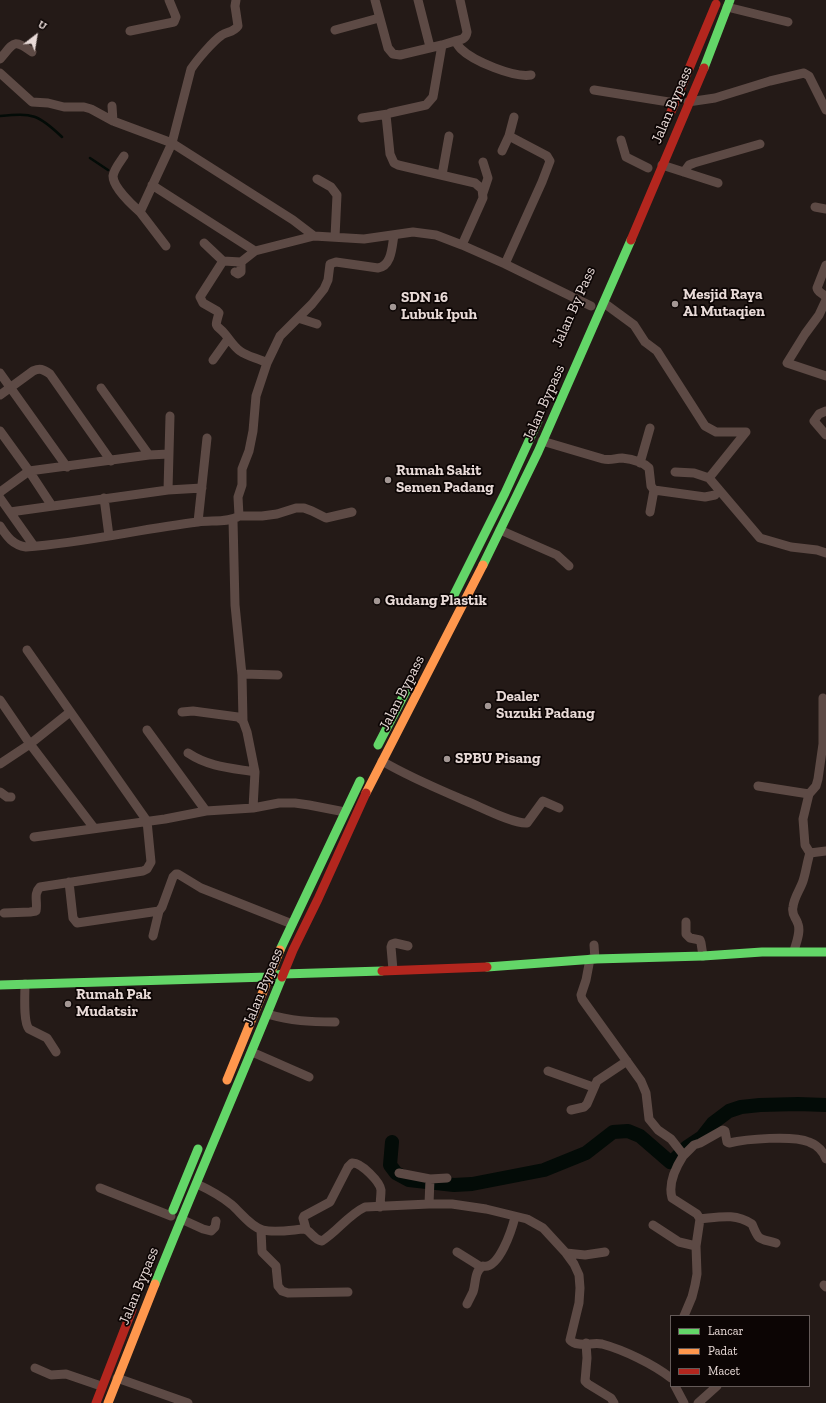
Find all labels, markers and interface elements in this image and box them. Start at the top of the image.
north arrow [16,16,56,56]
text: U [36,18,49,33]
street label: Jalan Bypass [648,64,696,146]
street label: Jalan By Pass [548,264,600,350]
place label: Mesjid Raya Al Mutaqien [683,286,765,321]
place label: SDN 16 Lubuk Ipuh [401,289,477,324]
marker: Mesjid Raya Al Mutaqien [670,299,680,309]
marker: SDN 16 Lubuk Ipuh [388,302,398,312]
street label: Jalan Bypass [519,362,569,444]
place label: Rumah Sakit Semen Padang [396,462,494,497]
marker: Rumah Sakit Semen Padang [383,475,393,485]
place label: Gudang Plastik [385,592,487,610]
marker: Gudang Plastik [372,596,382,606]
street label: Jalan Bypass [375,652,429,734]
place label: Dealer Suzuki Padang [496,688,595,723]
marker: Dealer Suzuki Padang [483,701,493,711]
place label: SPBU Pisang [455,750,541,768]
marker: SPBU Pisang [442,754,452,764]
street label: Jalan Bypass [239,946,287,1028]
place label: Rumah Pak Mudatsir [76,986,151,1021]
marker: Rumah Pak Mudatsir [63,999,73,1009]
street label: Jalan Bypass [115,1245,163,1327]
legend [670,1315,810,1387]
text: Lancar [708,1324,744,1338]
text: Padat [708,1344,737,1358]
text: Macet [708,1364,740,1378]

